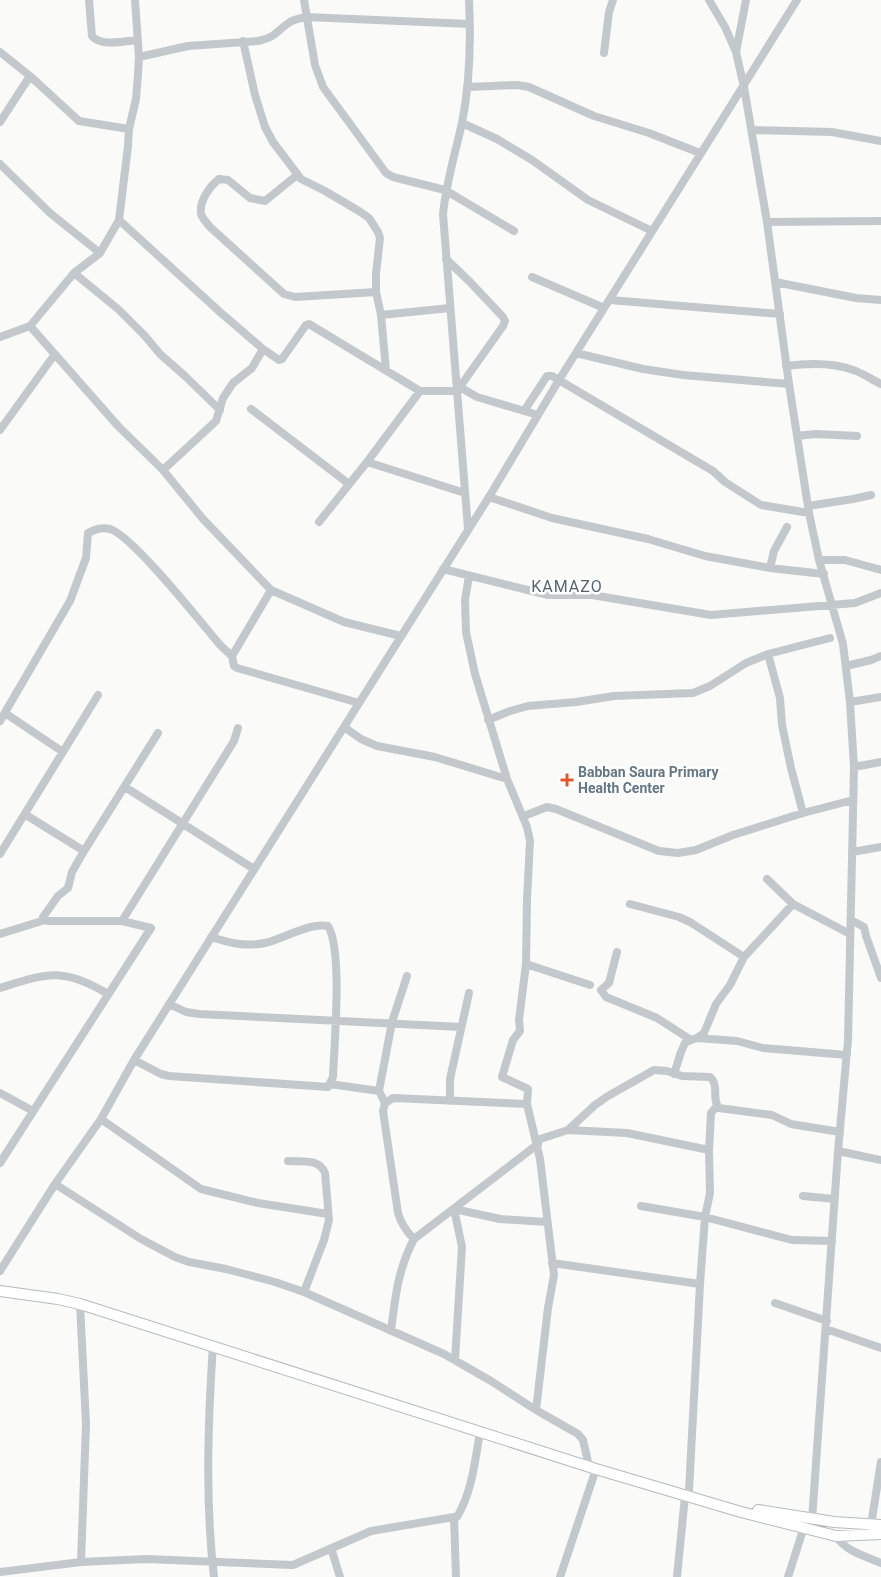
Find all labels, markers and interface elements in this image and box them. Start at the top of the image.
district label: KAMAZO [531,577,603,596]
place label: Babban Saura Primary Health Center [578,764,720,796]
marker: Babban Saura Primary Health Center [560,773,574,787]

